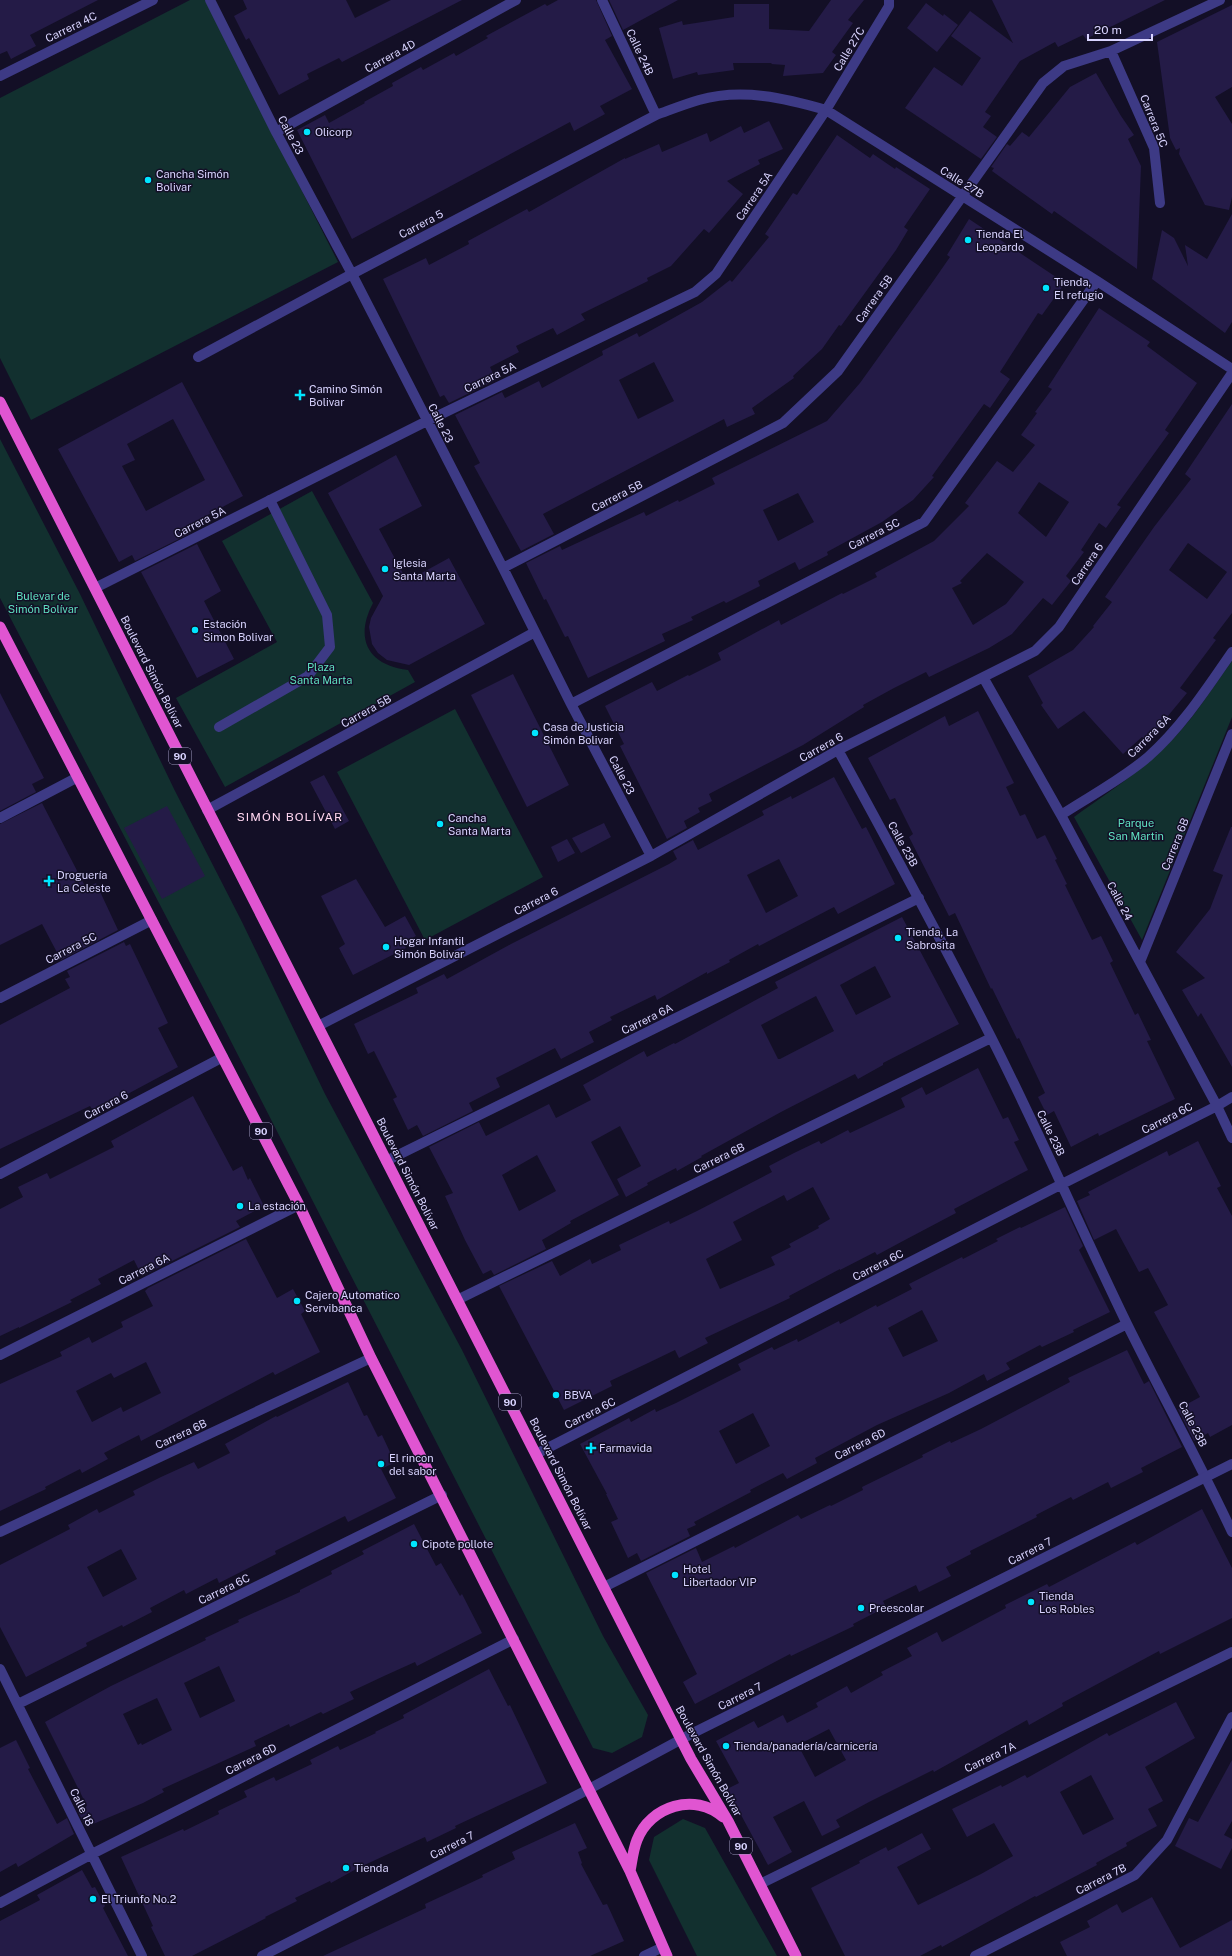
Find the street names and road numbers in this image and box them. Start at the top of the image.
street label: Carrera 4C [43,9,99,45]
street label: Calle 27C [831,25,867,73]
street label: Calle 24B [624,27,656,77]
street label: Carrera 4D [363,37,418,75]
street label: Carrera 5C [1138,93,1170,149]
street label: Calle 23 [276,114,306,156]
street label: Calle 27B [938,164,986,200]
street label: Carrera 5A [733,169,775,223]
street label: Carrera 5 [397,207,445,241]
street label: Carrera 5B [853,273,895,325]
street label: Carrera 5A [462,359,518,395]
street label: Calle 23 [426,402,456,445]
street label: Carrera 5B [590,478,644,514]
street label: Carrera 5A [172,504,228,540]
street label: Carrera 5C [846,516,902,552]
street label: Carrera 6 [1069,541,1105,587]
street label: Boulevard Simón Bolívar [118,614,186,730]
street label: Carrera 5B [339,692,393,730]
street label: Carrera 6A [1125,712,1173,760]
street label: Carrera 6 [797,730,845,764]
road number: 90 [169,748,191,764]
street label: Calle 23 [607,754,637,796]
street label: Carrera 6B [1159,816,1191,872]
street label: Calle 23B [886,819,920,869]
street label: Calle 24 [1105,880,1135,922]
street label: Carrera 6 [512,885,560,917]
street label: Carrera 5C [43,930,99,966]
street label: Carrera 6A [619,1001,675,1037]
street label: Carrera 6 [82,1088,130,1122]
street label: Carrera 6C [1140,1100,1194,1136]
street label: Calle 23B [1035,1108,1067,1158]
street label: Boulevard Simón Bolívar [374,1116,442,1232]
road number: 90 [250,1123,272,1139]
street label: Carrera 6B [691,1140,747,1176]
street label: Carrera 6C [851,1247,905,1283]
street label: Carrera 6A [116,1251,172,1287]
road number: 90 [499,1394,521,1410]
street label: Carrera 6C [563,1395,617,1431]
street label: Calle 23B [1176,1399,1210,1449]
street label: Boulevard Simón Bolívar [527,1416,595,1532]
street label: Carrera 6B [153,1417,209,1451]
street label: Carrera 6D [832,1426,888,1462]
street label: Carrera 7 [1006,1535,1054,1567]
street label: Carrera 6C [196,1571,252,1607]
street label: Carrera 7 [716,1680,764,1712]
street label: Boulevard Simón Bolívar [674,1704,744,1818]
street label: Carrera 7A [962,1739,1018,1775]
street label: Carrera 6D [223,1741,279,1777]
street label: Calle 18 [68,1786,96,1828]
street label: Carrera 7 [428,1829,476,1861]
road number: 90 [730,1838,752,1854]
street label: Carrera 7B [1074,1861,1128,1897]

